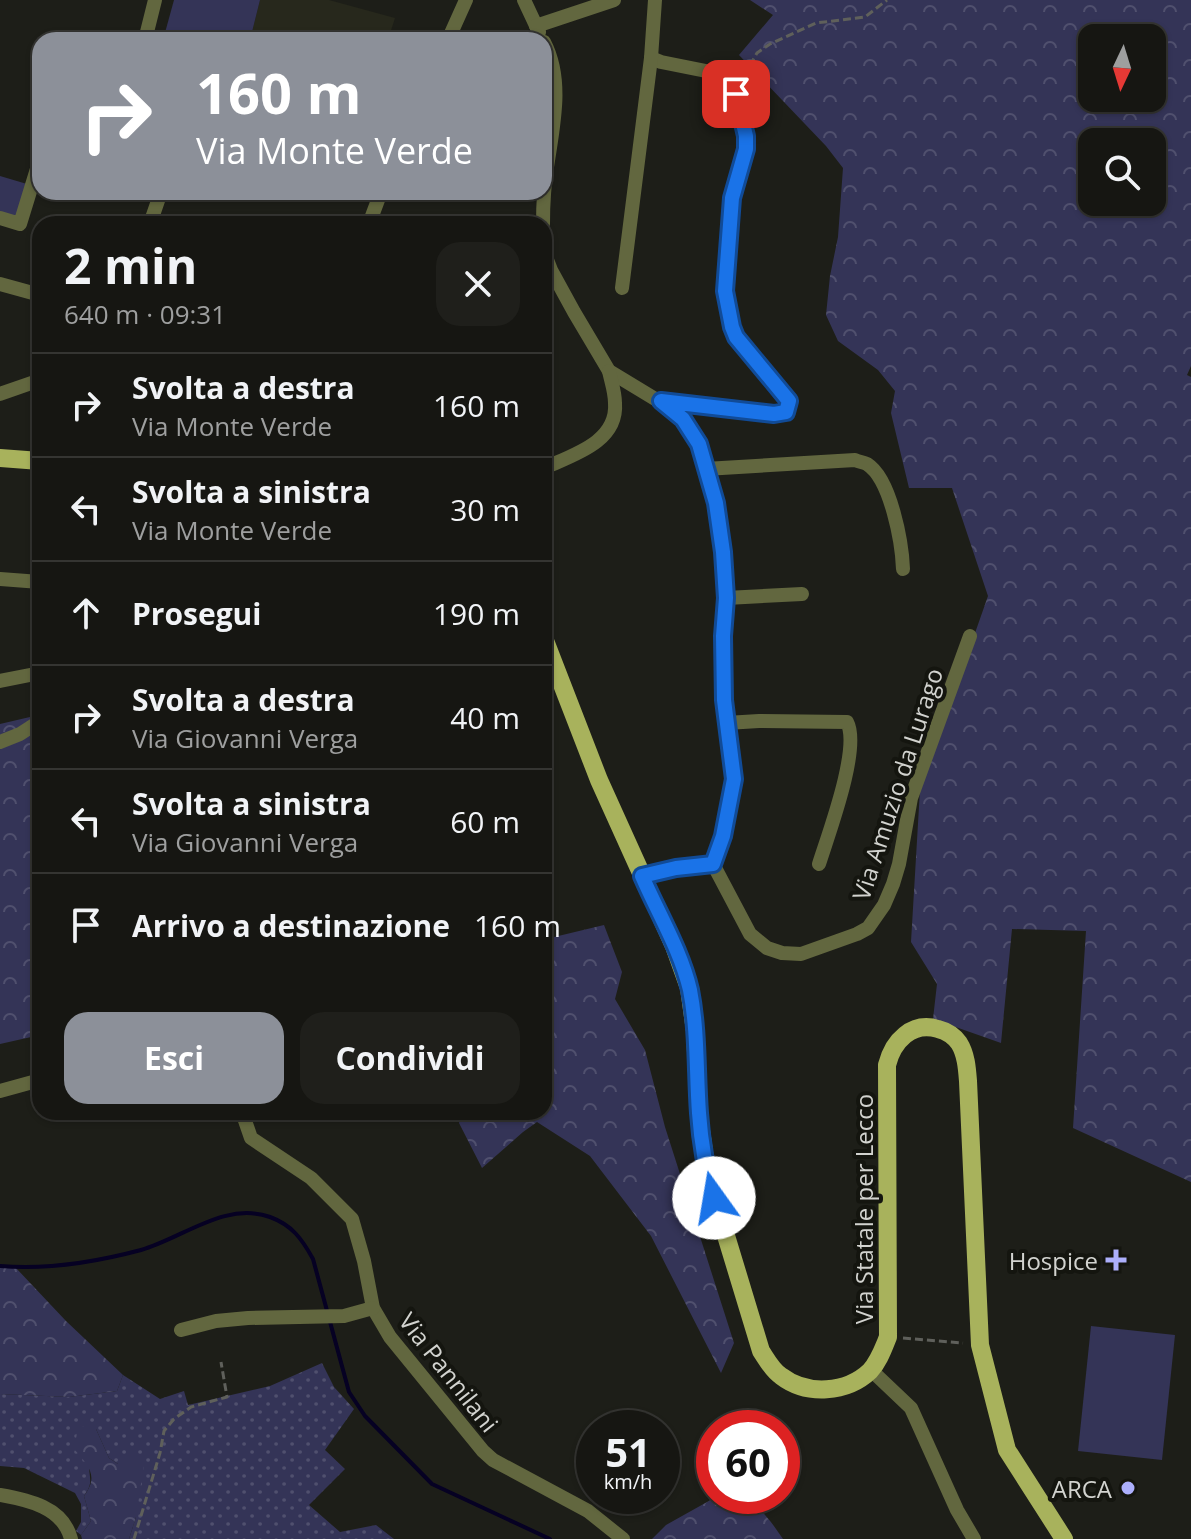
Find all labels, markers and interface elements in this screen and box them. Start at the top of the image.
north arrow [1078,24,1166,112]
map controls [1078,24,1166,216]
text: 160 m [196,54,362,130]
pin [702,60,770,128]
icon: right [64,64,168,168]
icon: arrive [714,72,758,116]
text: Via Monte Verde [196,126,473,175]
button: search [1078,128,1166,216]
text: 2 min [64,233,197,298]
button: close [436,242,520,326]
text: 640 m · 09:31 [64,296,226,332]
text: Svolta a destra [132,367,355,408]
icon: right [64,383,108,427]
text: 160 m [433,385,520,426]
text: Via Monte Verde [132,408,332,444]
text: Svolta a sinistra [132,471,371,512]
icon: left [64,487,108,531]
text: 30 m [450,489,520,530]
text: Via Monte Verde [132,512,332,548]
icon: ahead [64,591,108,635]
text: Prosegui [132,593,262,634]
text: 190 m [433,593,520,634]
street label: Via Amuzio da Lurago [844,664,950,904]
text: Svolta a destra [132,679,355,720]
icon: right [64,695,108,739]
text: 40 m [450,697,520,738]
text: Via Giovanni Verga [132,720,358,756]
text: Svolta a sinistra [132,783,371,824]
icon: left [64,799,108,843]
text: 60 m [450,801,520,842]
text: Via Giovanni Verga [132,824,358,860]
icon: arrive [64,903,108,947]
text: Arrivo a destinazione [132,905,450,946]
text: 160 m [474,905,561,946]
button: Esci [64,1012,284,1104]
button: Condividi [300,1012,520,1104]
street label: Via Statale per Lecco [847,1094,880,1324]
position arrow [672,1156,756,1240]
place label: Hospice [1009,1244,1098,1277]
marker: Hospice [1105,1249,1127,1271]
street label: Via Pannilani [392,1305,506,1439]
speed limit sign: 60 [696,1410,800,1514]
text: 51 [605,1424,651,1479]
text: km/h [604,1468,652,1495]
place label: ARCA [1052,1472,1113,1505]
marker: ARCA [1119,1479,1137,1497]

